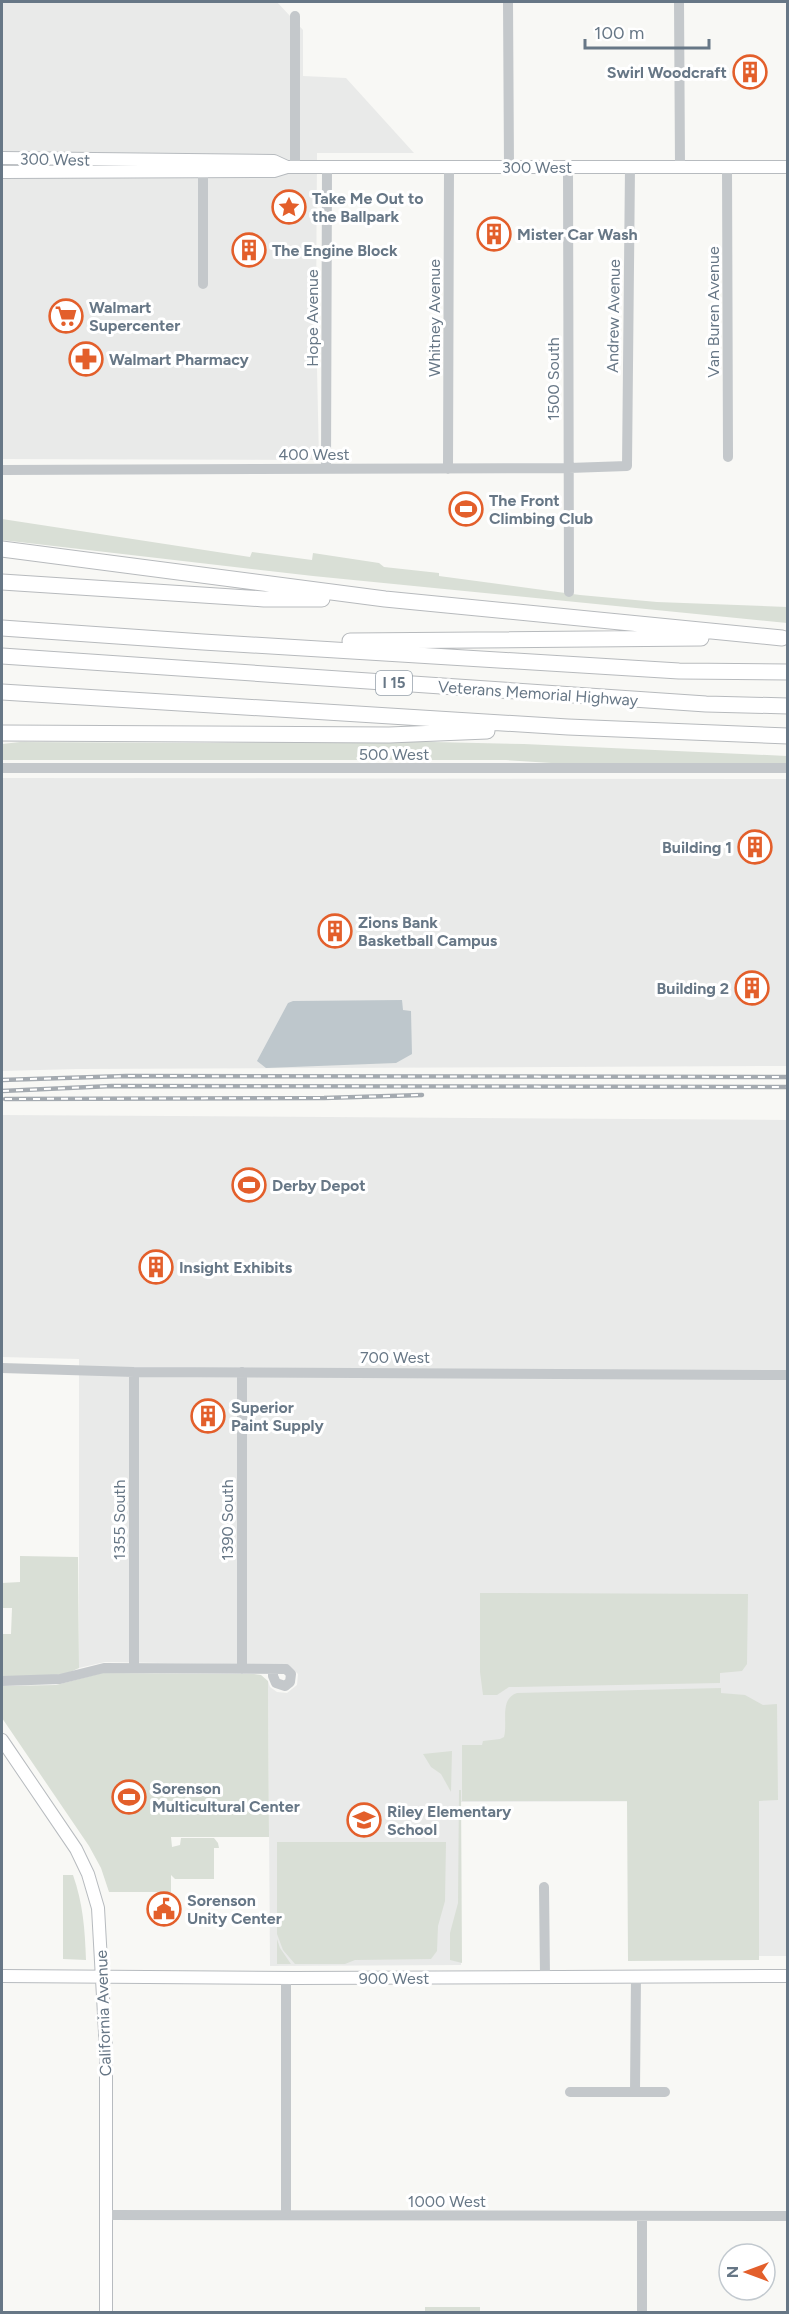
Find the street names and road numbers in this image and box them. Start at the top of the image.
street label: 300 West [20,149,90,170]
street label: 300 West [502,158,572,177]
street label: Van Buren Avenue [704,246,723,378]
street label: Whitney Avenue [425,259,444,377]
street label: Andrew Avenue [603,259,624,373]
street label: Hope Avenue [303,269,322,367]
street label: 1500 South [544,337,563,421]
street label: 400 West [278,445,350,464]
road number: I 15 [376,671,412,695]
street label: Veterans Memorial Highway [437,677,639,710]
street label: 500 West [359,745,429,764]
street label: 700 West [360,1348,430,1367]
street label: 1390 South [218,1479,237,1561]
street label: 1355 South [110,1480,129,1560]
street label: California Avenue [92,1949,115,2076]
street label: 900 West [359,1969,429,1988]
street label: 1000 West [408,2192,486,2211]

